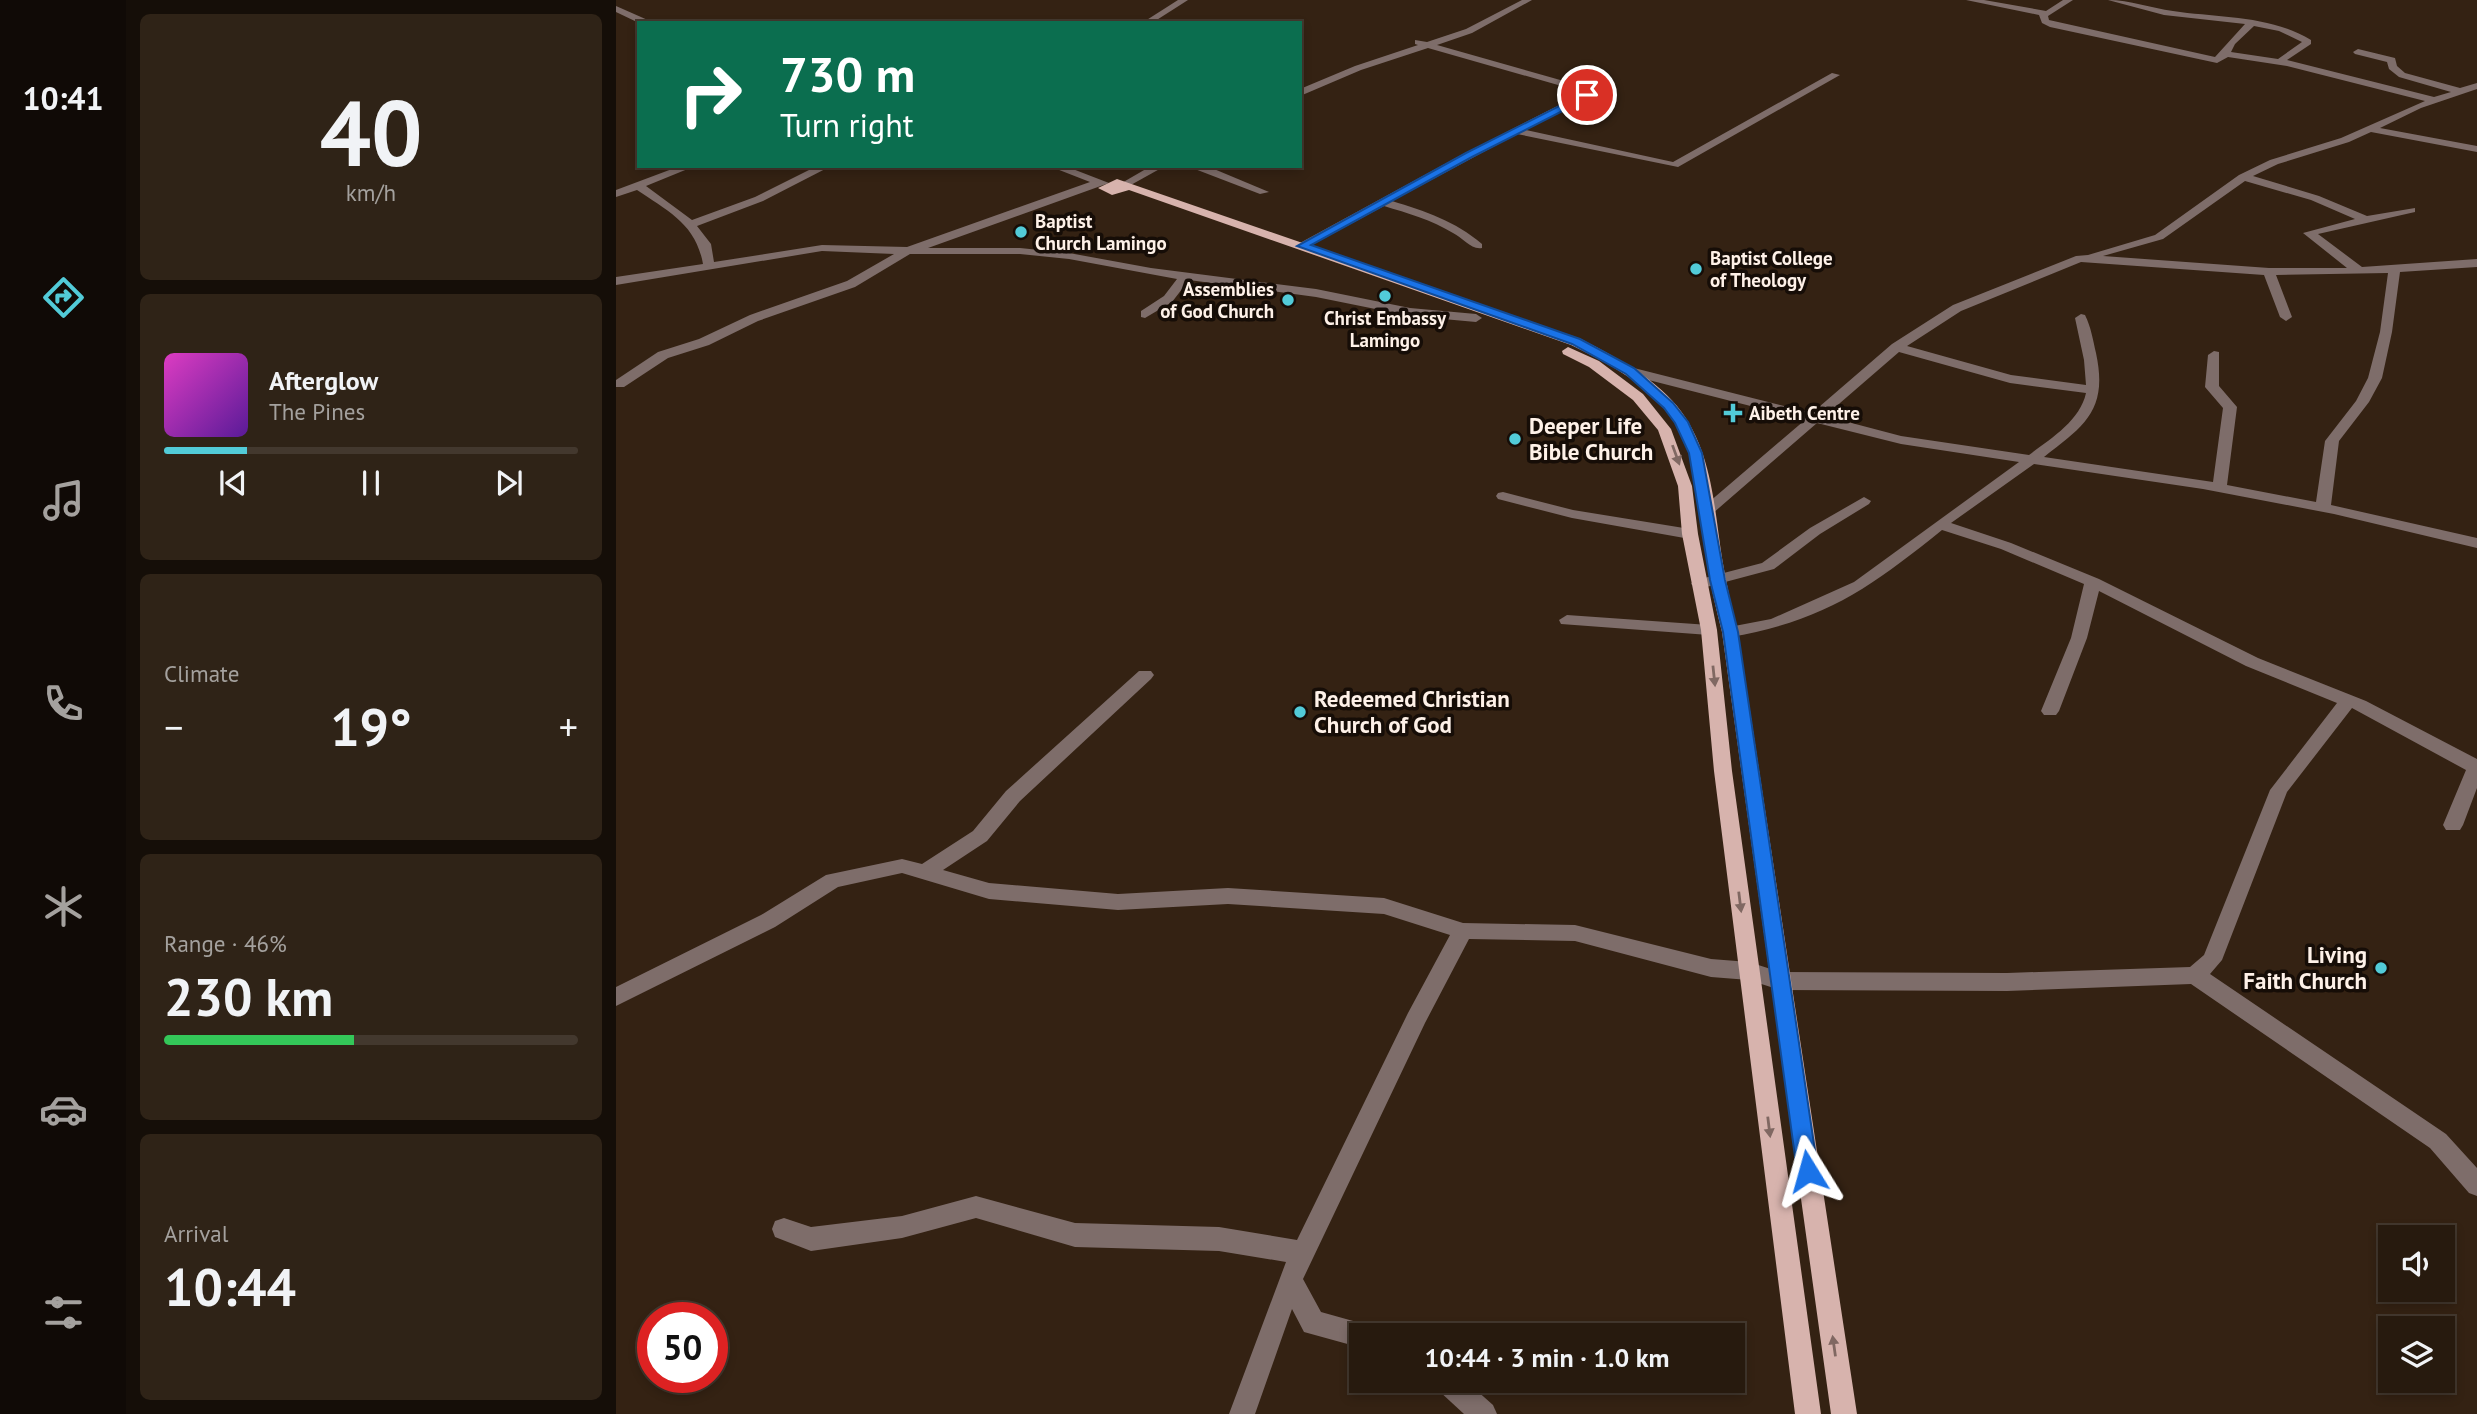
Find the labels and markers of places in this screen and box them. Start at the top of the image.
pin [1557,65,1617,125]
place label: Baptist Church Lamingo [1035,209,1167,255]
marker: Baptist Church Lamingo [1013,224,1029,240]
place label: Baptist College of Theology [1710,246,1833,292]
marker: Baptist College of Theology [1688,261,1704,277]
place label: Assemblies of God Church [1160,277,1274,323]
marker: Christ Embassy Lamingo [1377,288,1393,304]
marker: Assemblies of God Church [1280,292,1296,308]
place label: Christ Embassy Lamingo [1324,306,1447,352]
place label: Aibeth Centre [1749,401,1860,425]
marker: Aibeth Centre [1723,403,1743,423]
place label: Deeper Life Bible Church [1529,411,1653,466]
marker: Deeper Life Bible Church [1507,431,1523,447]
place label: Redeemed Christian Church of God [1314,684,1510,739]
marker: Redeemed Christian Church of God [1292,704,1308,720]
place label: Living Faith Church [2243,940,2367,995]
marker: Living Faith Church [2373,960,2389,976]

